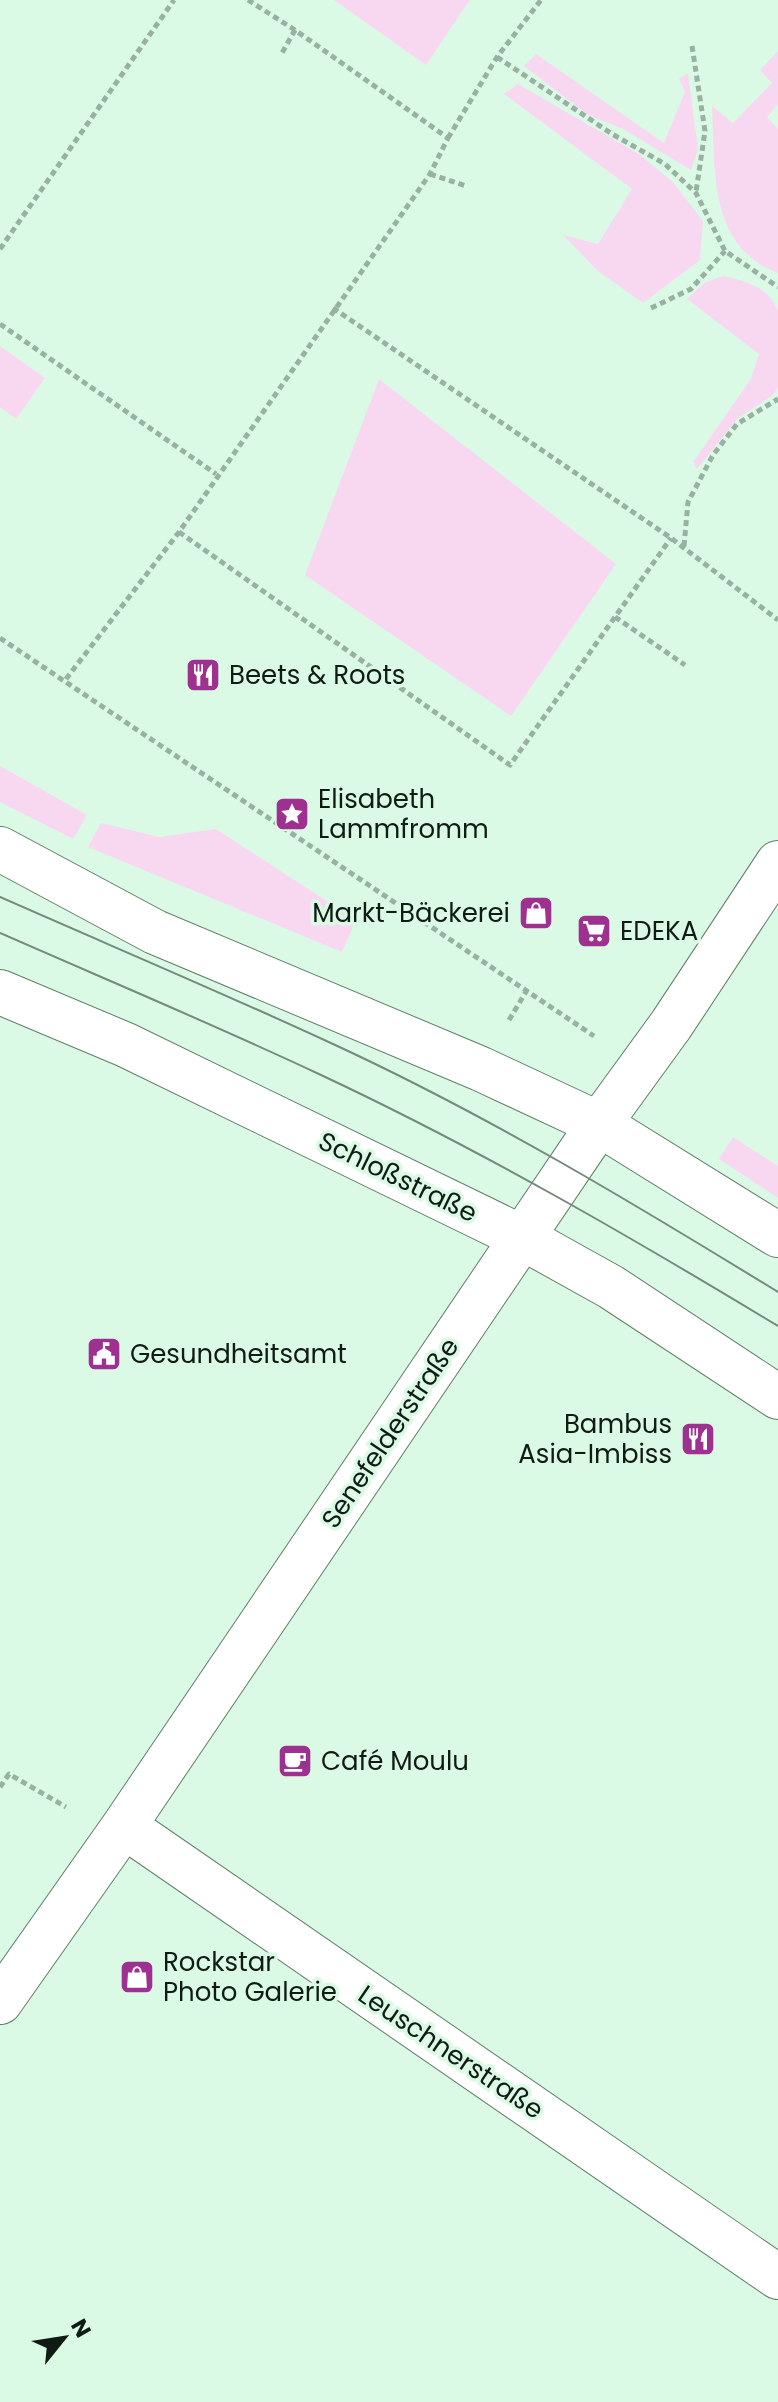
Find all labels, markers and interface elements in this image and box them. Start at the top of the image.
restaurant icon: Beets & Roots [184,656,222,694]
place label: Beets & Roots [229,657,405,693]
place label: Elisabeth Lammfromm [318,781,489,847]
place icon: Elisabeth Lammfromm [273,795,311,833]
shop icon: Markt-Bäckerei [517,894,555,932]
place label: Markt-Bäckerei [312,895,510,931]
supermarket icon: EDEKA [575,912,613,950]
place label: EDEKA [620,913,698,949]
street label: Schloßstraße [313,1123,483,1231]
street label: Senefelderstraße [313,1331,467,1535]
public building icon: Gesundheitsamt [85,1335,123,1373]
place label: Gesundheitsamt [130,1336,347,1372]
place label: Bambus Asia-Imbiss [518,1406,672,1472]
restaurant icon: Bambus Asia-Imbiss [679,1420,717,1458]
cafe icon: Café Moulu [276,1742,314,1780]
place label: Café Moulu [321,1743,469,1779]
place label: Rockstar Photo Galerie [163,1944,337,2010]
shop icon: Rockstar Photo Galerie [118,1958,156,1996]
street label: Leuschnerstraße [351,1977,551,2127]
north arrow [24,2298,104,2378]
text: N [63,2313,98,2343]

